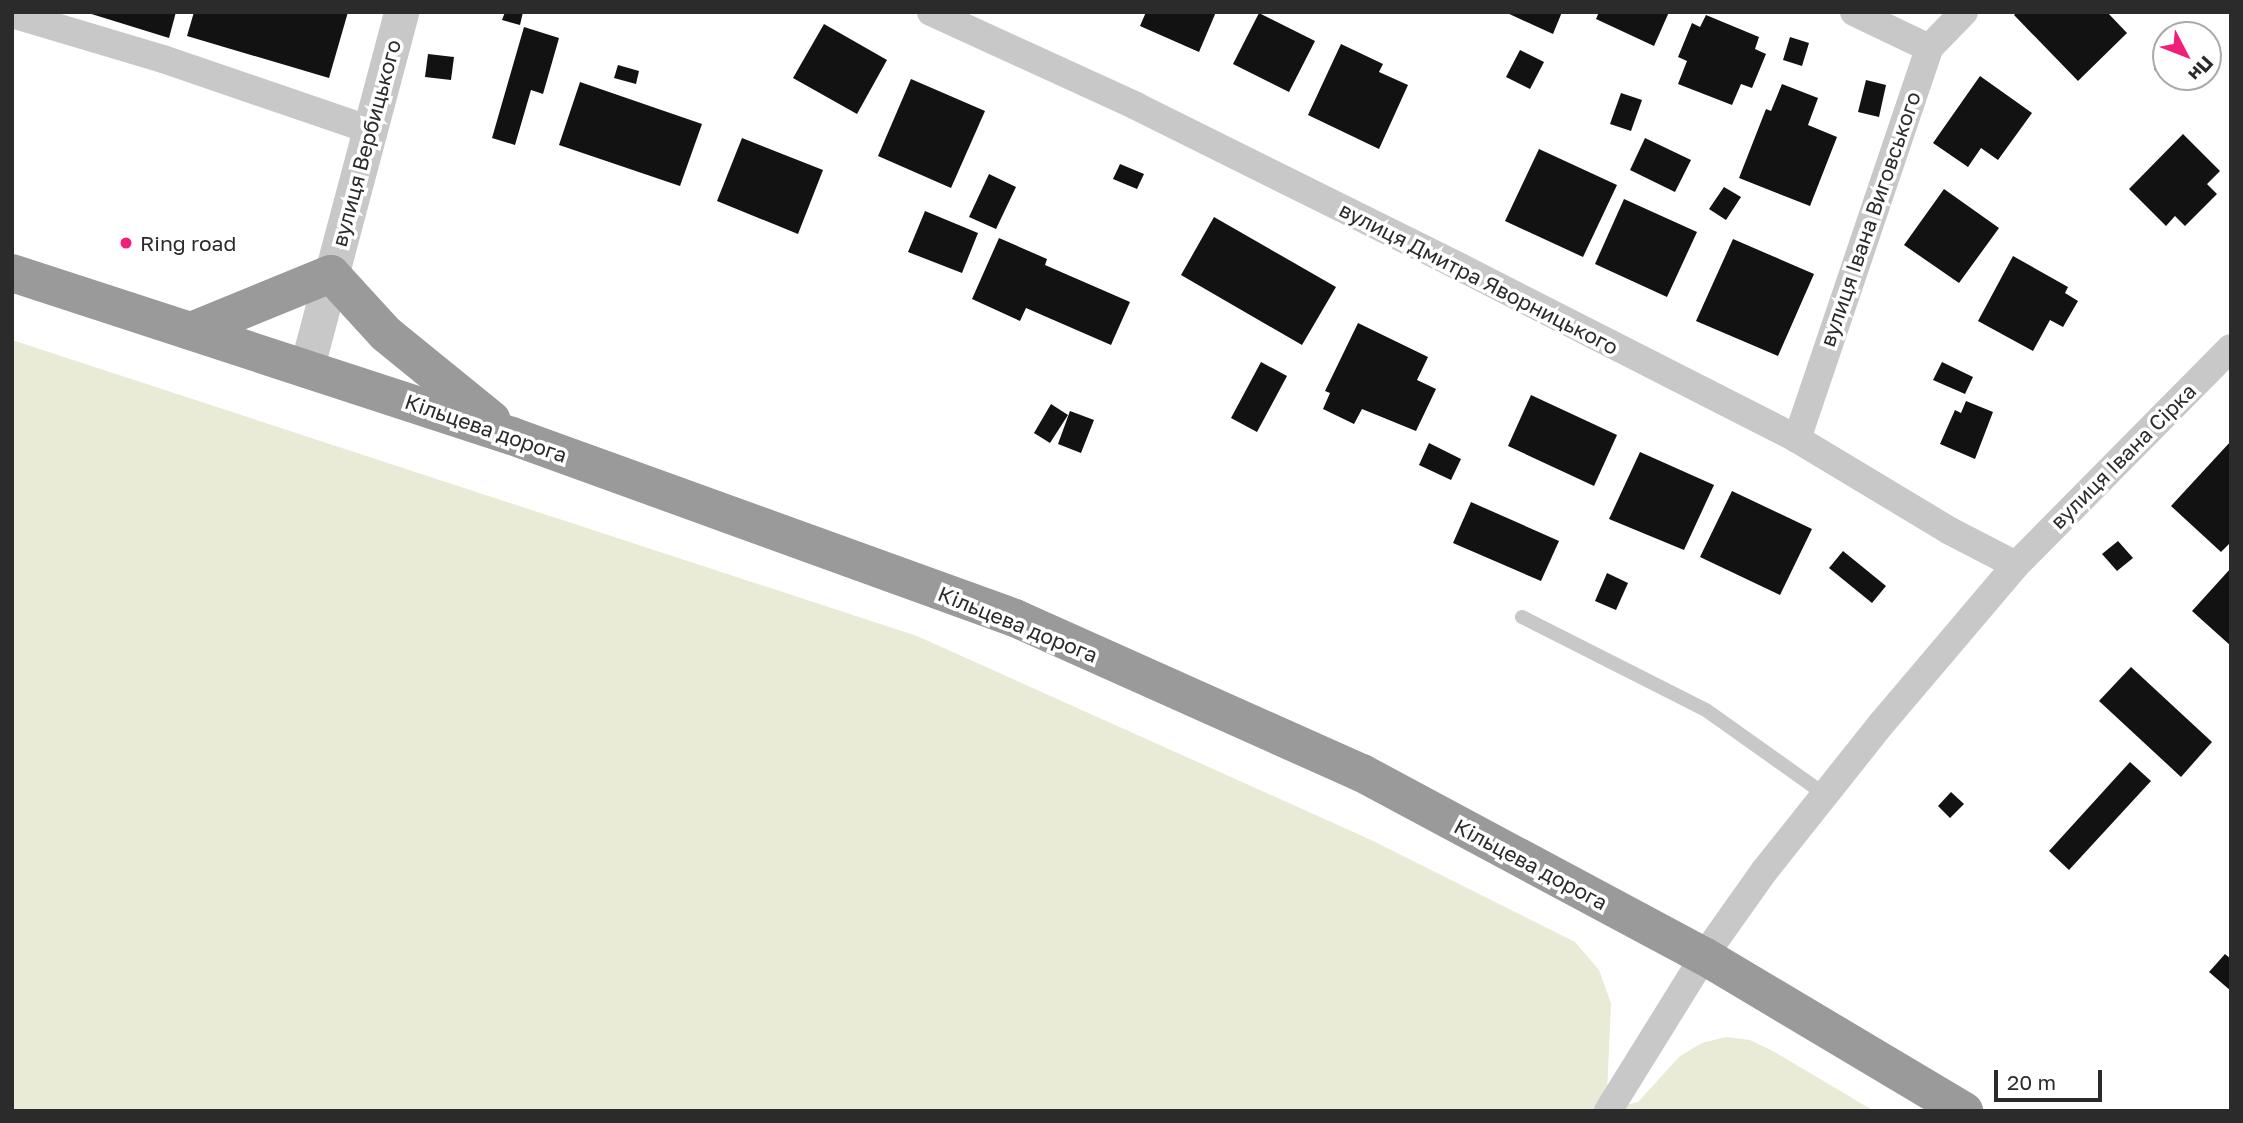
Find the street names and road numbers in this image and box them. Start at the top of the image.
street label: вулиця Вербицького [326,37,406,249]
street label: вулиця Івана Виговського [1814,88,1926,350]
street label: вулиця Дмитра Яворницького [1335,196,1623,360]
street label: вулиця Івана Сірка [2045,378,2201,534]
street label: Кільцева дорога [402,388,570,468]
street label: Кільцева дорога [935,581,1101,667]
street label: Кільцева дорога [1450,813,1612,915]

